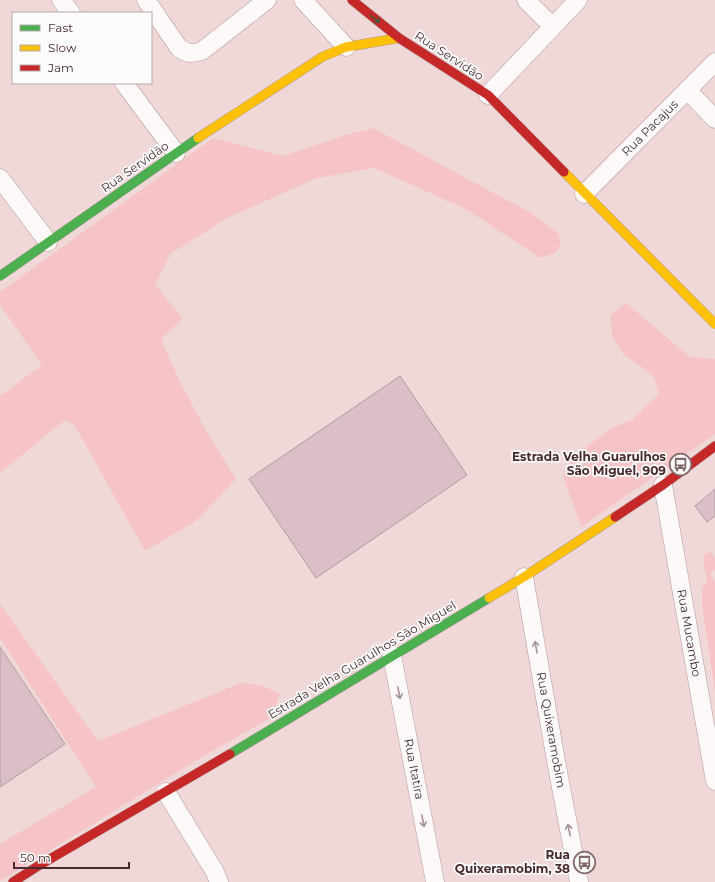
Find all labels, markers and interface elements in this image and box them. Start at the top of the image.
legend [12,12,152,84]
one-way arrow [369,15,380,24]
text: Fast [48,20,73,35]
street label: Rua Servidão [412,28,487,83]
text: Slow [48,40,77,55]
text: Jam [47,60,74,75]
street label: Rua Pacajus [618,96,681,159]
street label: Rua Servidão [98,138,171,195]
place label: Estrada Velha Guarulhos São Miguel, 909 [512,449,667,478]
bus stop icon: Estrada Velha Guarulhos São Miguel, 909 [668,451,694,477]
street label: Rua Mucambo [674,588,705,678]
street label: Estrada Velha Guarulhos São Miguel [265,597,458,722]
one-way arrow [532,641,540,654]
street label: Rua Quixeramobim [534,671,569,789]
one-way arrow [396,686,404,699]
street label: Rua Itatira [401,737,428,801]
one-way arrow [420,814,428,827]
one-way arrow [565,824,573,837]
scale bar [14,844,129,870]
place label: Rua Quixeramobim, 38 [455,847,570,876]
bus stop icon: Rua Quixeramobim, 38 [572,849,598,875]
text: 50 m [20,850,51,865]

